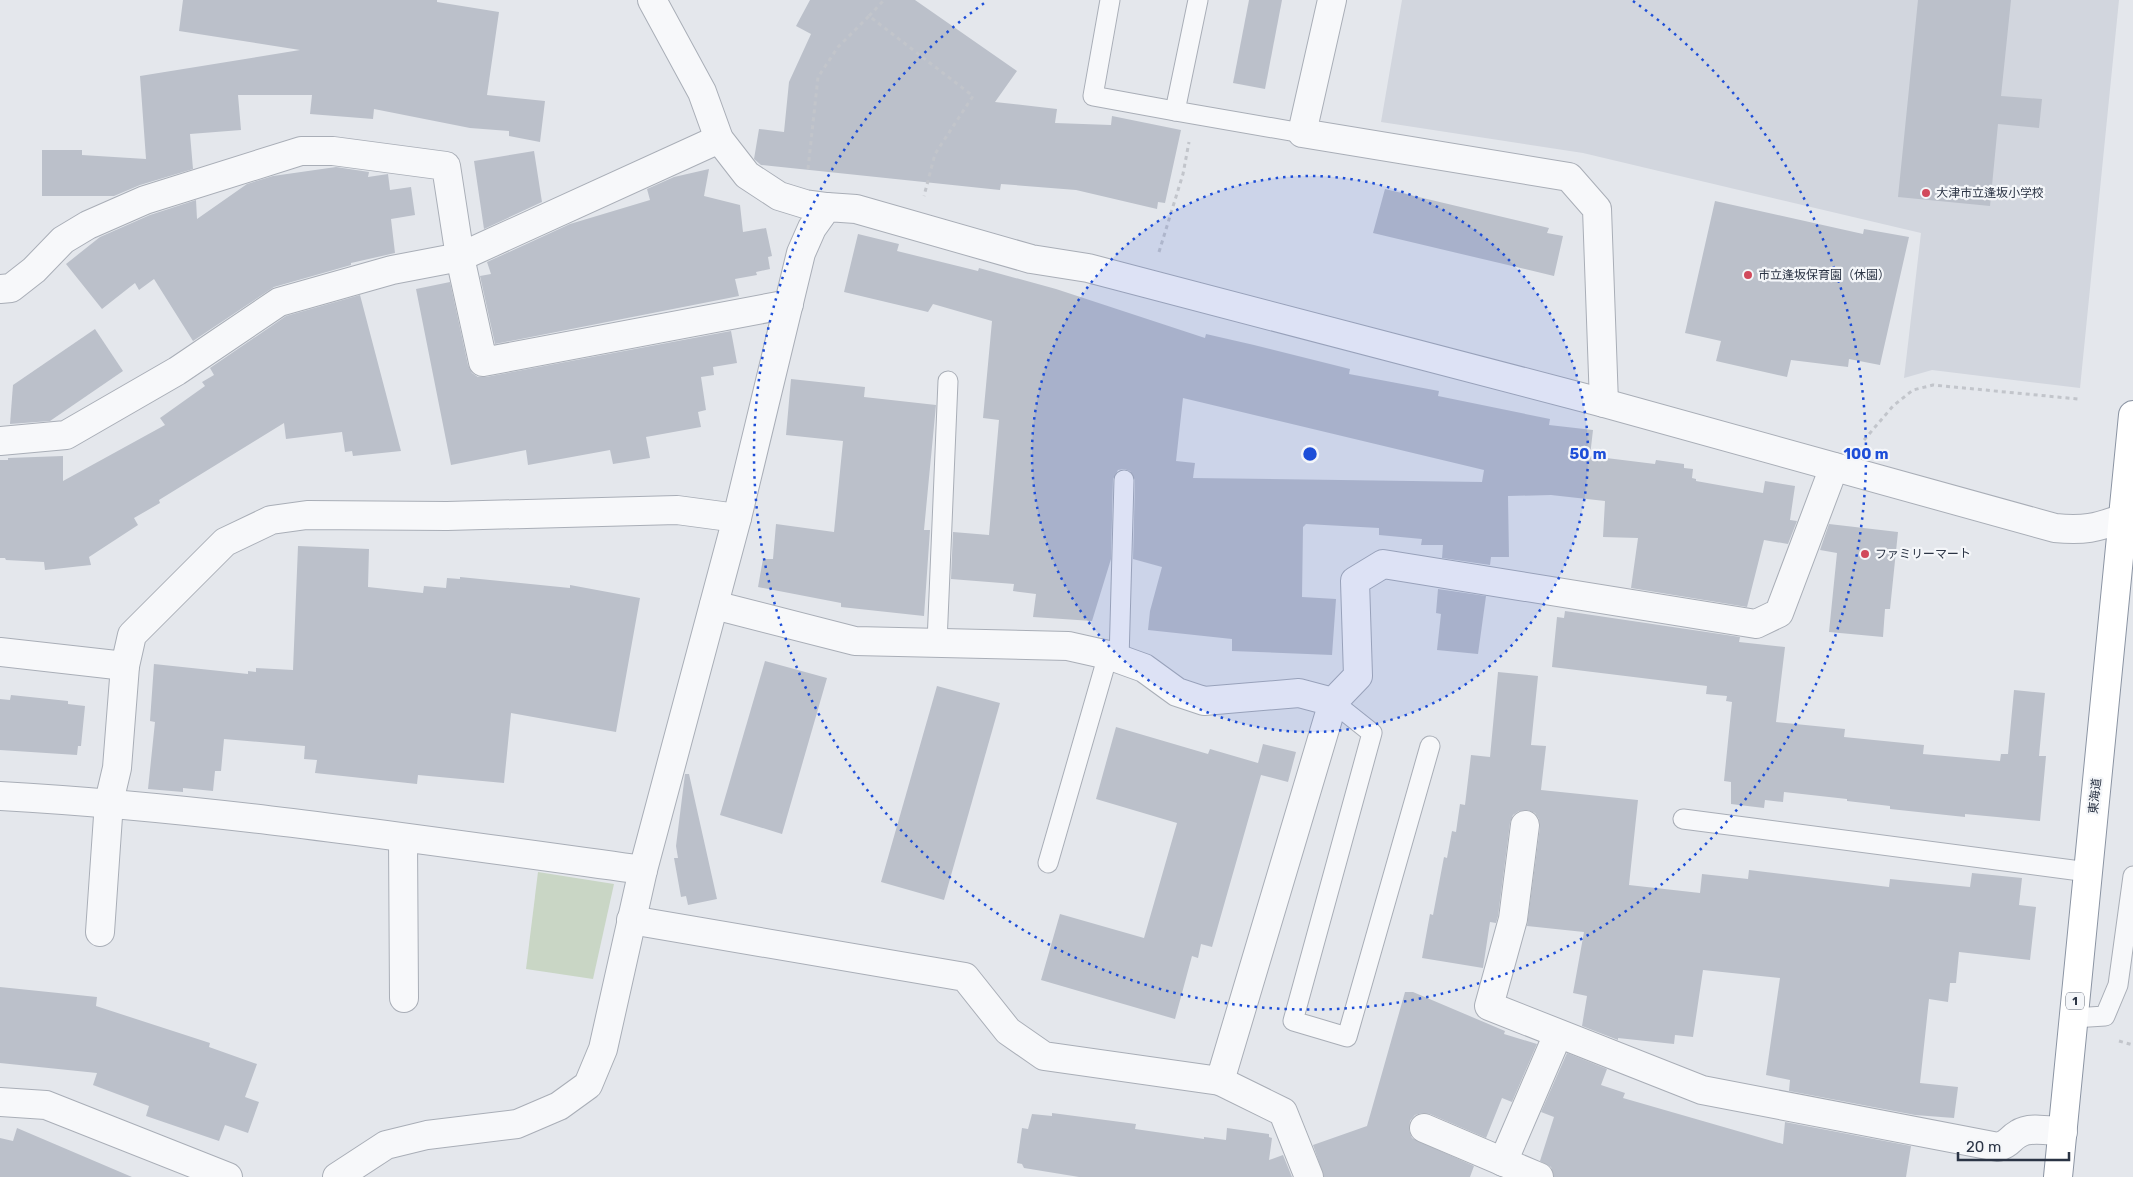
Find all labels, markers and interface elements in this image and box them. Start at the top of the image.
place label: 大津市立逢坂小学校 [1936,186,2044,200]
marker: 大津市立逢坂小学校 [1920,187,1932,199]
place label: 市立逢坂保育園（休園） [1758,268,1890,282]
marker: 市立逢坂保育園（休園） [1742,269,1754,281]
centre of rings [1301,445,1319,463]
text: 50 m [1570,445,1606,463]
text: 100 m [1844,445,1888,463]
place label: ファミリーマート [1875,547,1971,561]
marker: ファミリーマート [1859,548,1871,560]
street label: 東海道 [2086,777,2104,815]
road number: 1 [2066,992,2084,1009]
scale bar [1958,1130,2069,1162]
text: 20 m [1966,1138,2001,1156]

